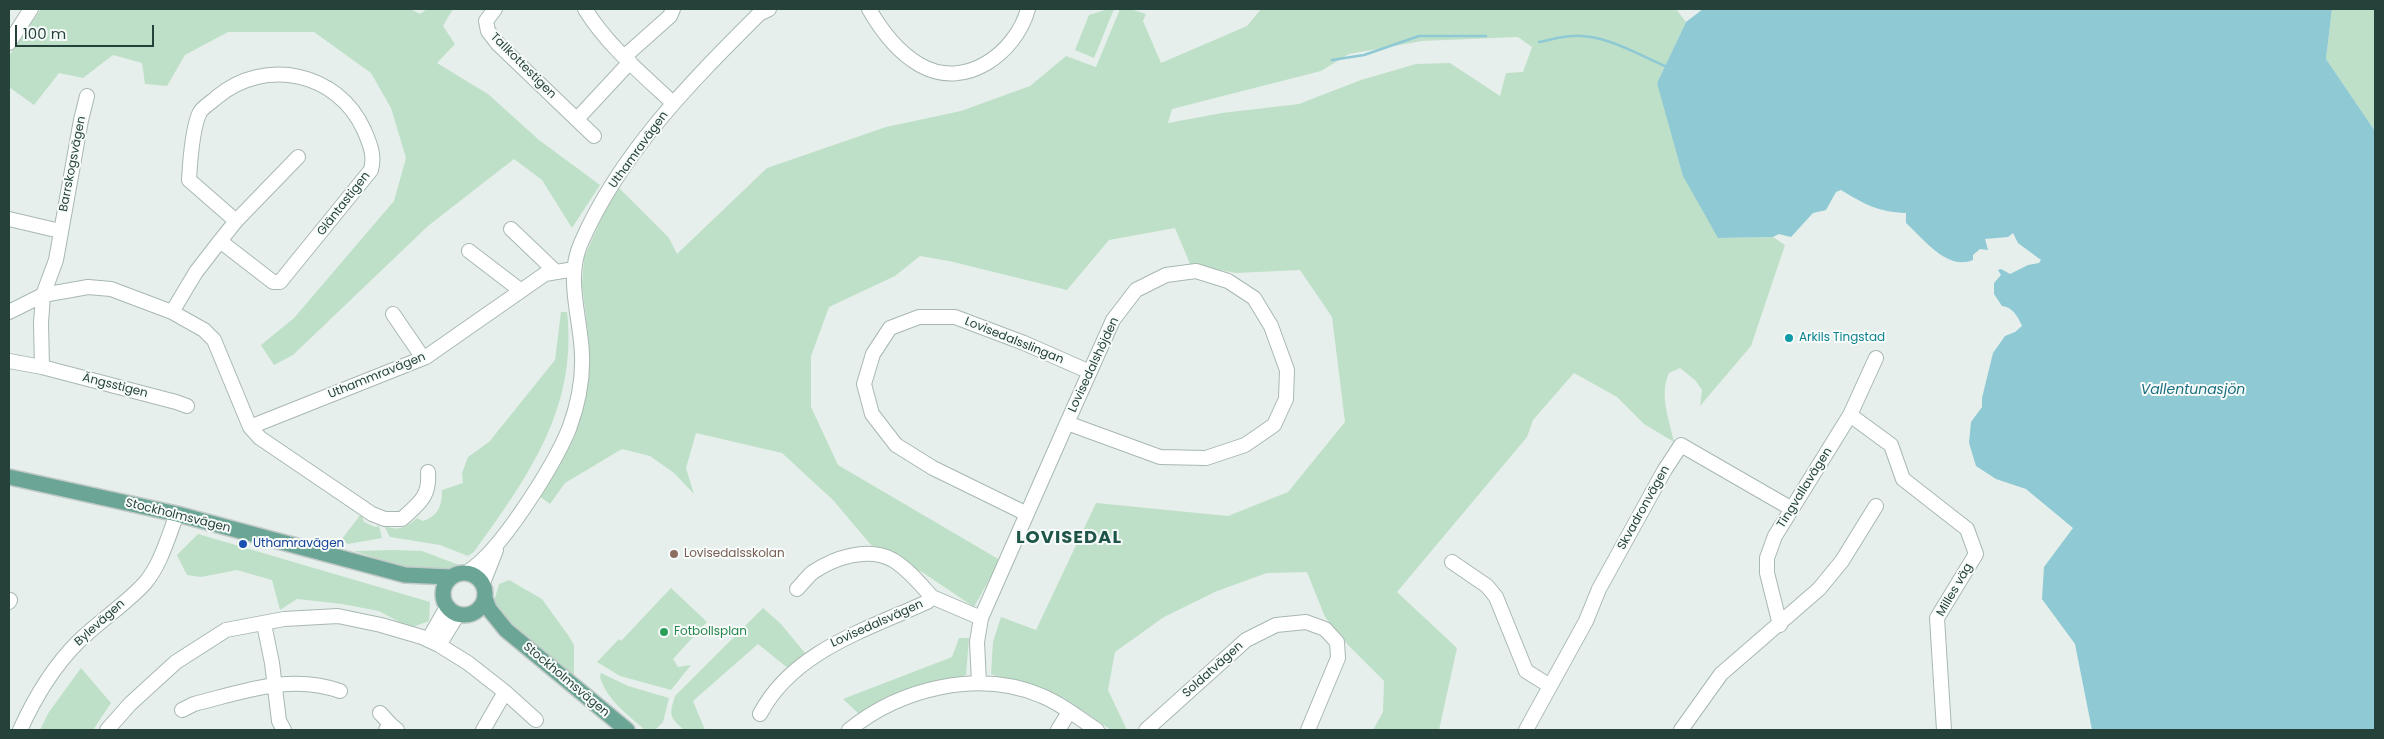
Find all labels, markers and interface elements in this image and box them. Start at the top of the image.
scale bar [18,15,156,47]
text: 100 m [23,23,66,44]
street label: Tallkottestigen [487,30,559,102]
street label: Uthamravägen [606,109,672,191]
street label: Barrskogsvägen [57,115,89,213]
street label: Gläntastigen [315,169,373,239]
street label: Lovisedalsslingan [962,315,1066,367]
street label: Lovisedalshöjden [1066,315,1122,415]
place label: Arkils Tingstad [1799,331,1885,345]
marker: Arkils Tingstad [1783,332,1795,344]
street label: Uthammravägen [326,350,428,402]
street label: Ängsstigen [81,371,149,401]
water label: Vallentunasjön [2141,382,2245,398]
street label: Tingvallavägen [1774,445,1836,531]
street label: Skvadronvägen [1615,463,1673,553]
street label: Stockholmsvägen [124,496,232,536]
district label: LOVISEDAL [1015,527,1123,549]
place label: Uthamravägen [253,537,344,551]
marker: Uthamravägen [237,538,249,550]
place label: Lovisedalsskolan [684,547,785,561]
marker: Lovisedalsskolan [668,548,680,560]
street label: Milles väg [1934,561,1976,619]
street label: Bylevägen [72,597,128,649]
street label: Lovisedalsvägen [829,597,925,651]
place label: Fotbollsplan [674,625,747,639]
marker: Fotbollsplan [658,626,670,638]
street label: Soldatvägen [1180,639,1246,701]
street label: Stockholmsvägen [520,640,612,720]

